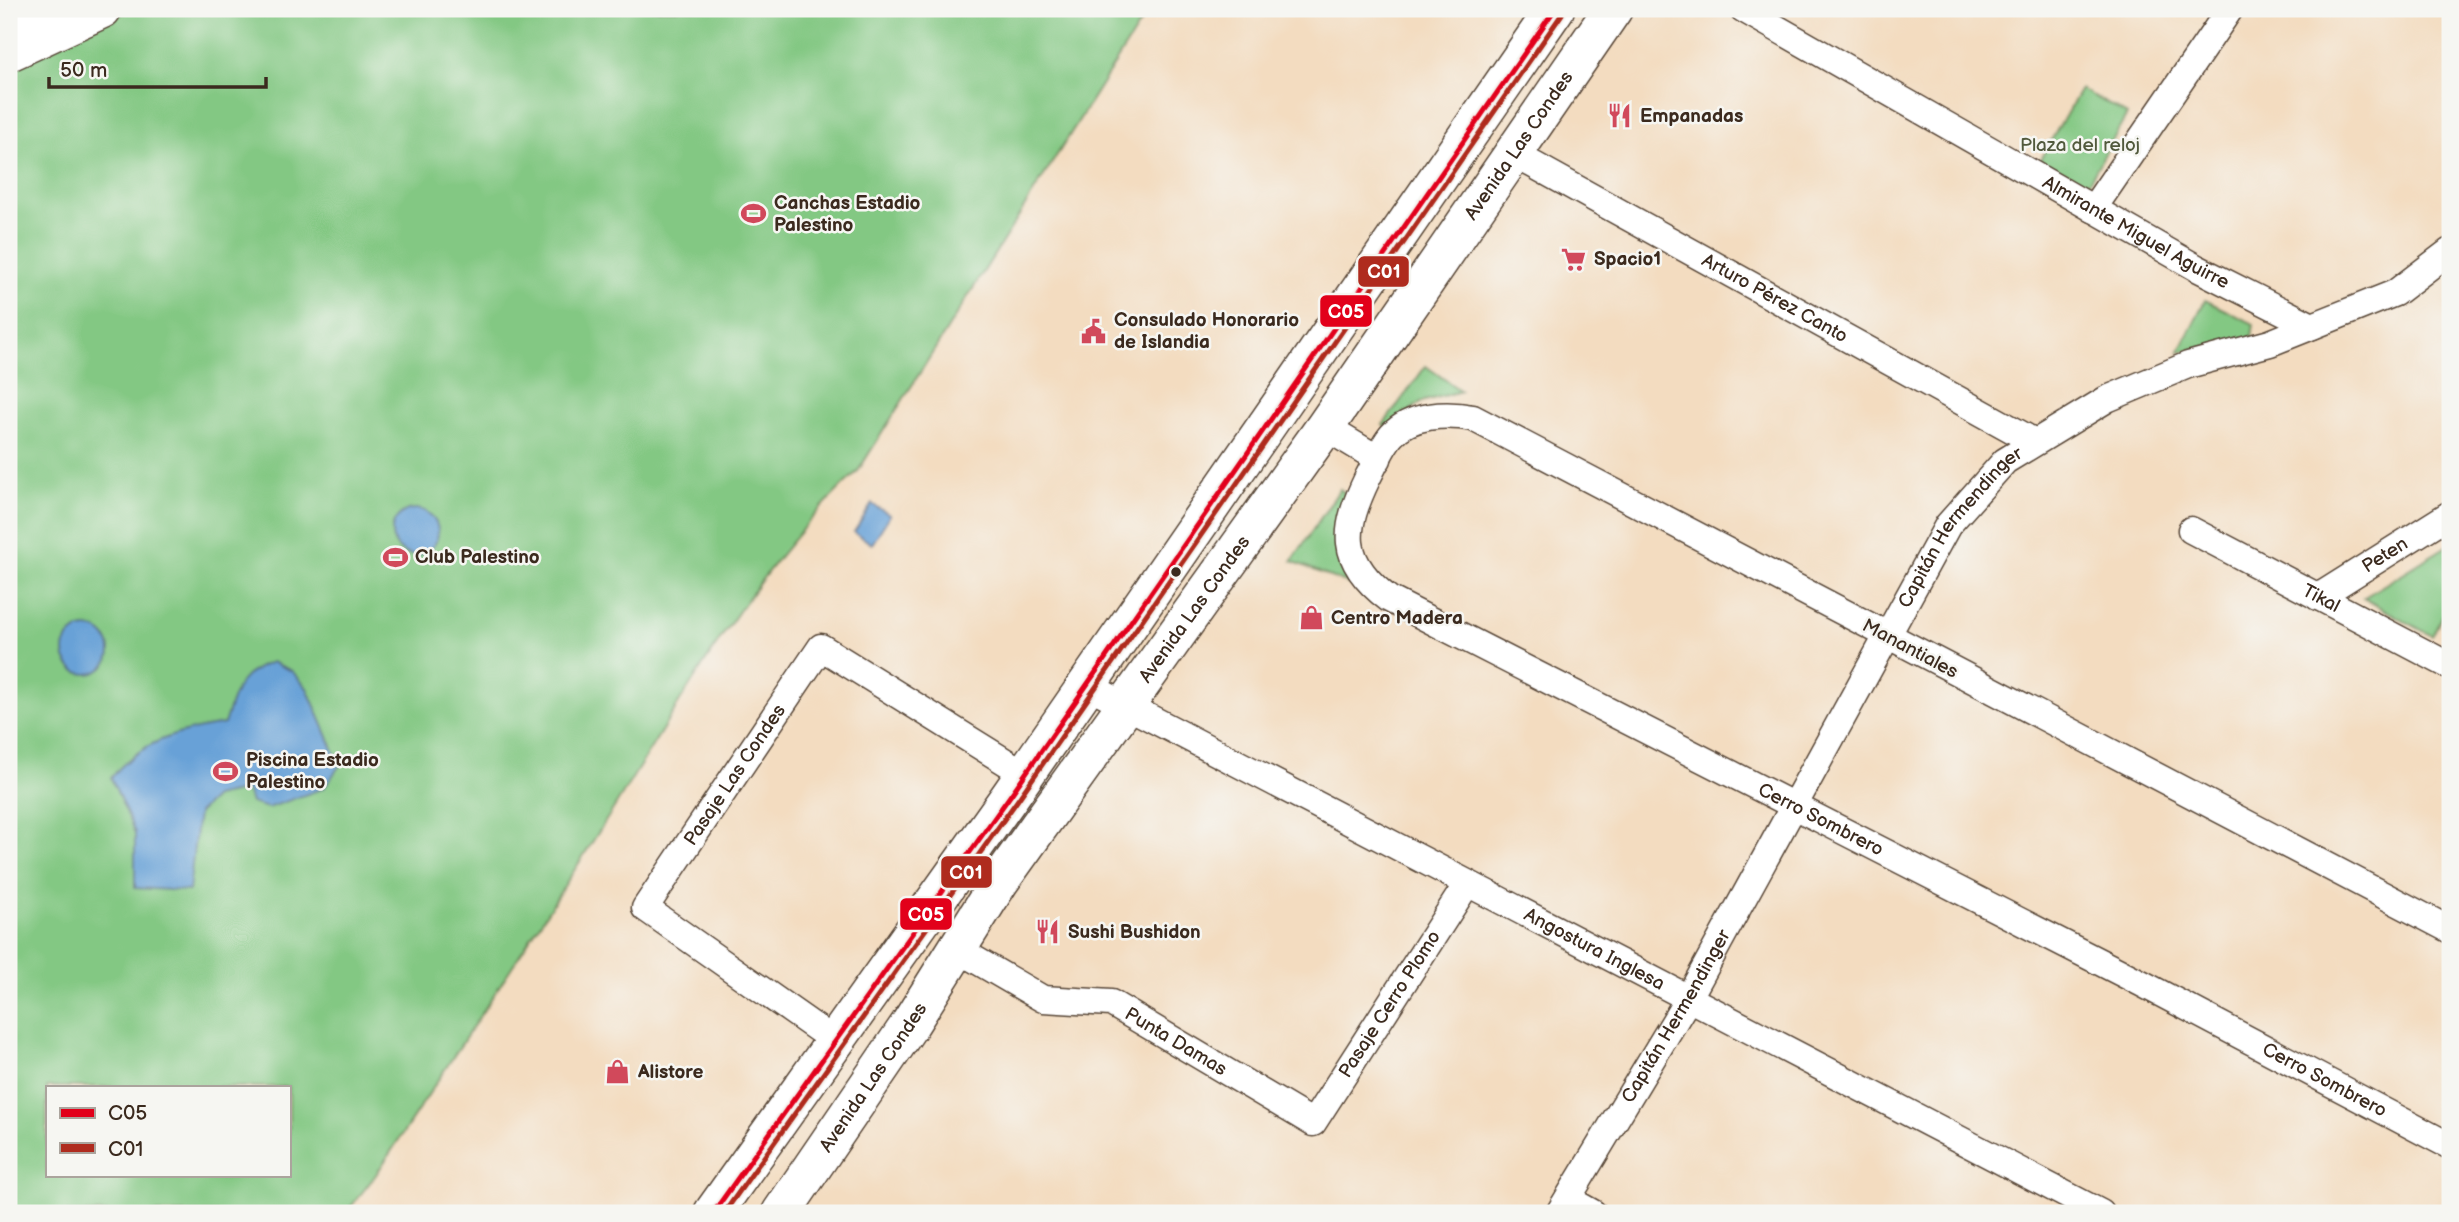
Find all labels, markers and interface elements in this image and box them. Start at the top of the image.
scale bar [49,46,266,90]
text: 50 m [60,58,107,83]
street label: Avenida Las Condes [1460,67,1578,224]
restaurant icon: Empanadas [1606,102,1634,130]
place label: Empanadas [1640,105,1743,128]
park label: Plaza del reloj [2020,134,2140,157]
street label: Almirante Miguel Aguirre [2038,171,2233,294]
place label: Canchas Estadio Palestino [774,192,921,237]
sports icon: Canchas Estadio Palestino [740,200,768,228]
supermarket icon: Spacio1 [1560,245,1588,273]
place label: Spacio1 [1594,248,1661,271]
street label: Arturo Pérez Canto [1698,249,1852,348]
line badge: C01 [1357,255,1410,288]
text: C01 [1367,261,1401,284]
line badge: C05 [1319,294,1373,328]
text: C05 [1328,301,1364,324]
place label: Consulado Honorario de Islandia [1114,309,1299,354]
public building icon: Consulado Honorario de Islandia [1080,317,1108,345]
street label: Capitán Hermendinger [1893,441,2027,612]
street label: Avenida Las Condes [1134,531,1255,687]
street label: Peten [2358,532,2412,578]
sports icon: Club Palestino [381,543,409,571]
place label: Club Palestino [415,546,540,569]
unlabelled marker [1169,565,1183,579]
street label: Tikal [2298,579,2344,618]
shop icon: Centro Madera [1297,604,1325,632]
place label: Centro Madera [1331,607,1463,630]
street label: Manantiales [1858,614,1962,684]
street label: Pasaje Las Condes [679,700,791,850]
place label: Piscina Estadio Palestino [246,749,379,794]
sports icon: Piscina Estadio Palestino [212,757,240,785]
street label: Cerro Sombrero [1754,778,1887,861]
line badge: C01 [940,855,993,889]
text: C01 [949,862,983,885]
line badge: C05 [899,897,953,931]
street label: Angostura Inglesa [1520,903,1669,995]
text: C05 [908,904,944,927]
restaurant icon: Sushi Bushidon [1034,918,1062,946]
place label: Sushi Bushidon [1068,921,1201,944]
street label: Capitán Hermendinger [1617,925,1736,1107]
street label: Pasaje Cerro Plomo [1334,926,1445,1082]
street label: Avenida Las Condes [814,998,932,1157]
street label: Punta Damas [1121,1002,1231,1081]
street label: Cerro Sombrero [2258,1038,2391,1122]
shop icon: Alistore [604,1058,632,1086]
place label: Alistore [637,1061,703,1084]
legend [46,1086,290,1176]
text: C05 [108,1101,147,1126]
text: C01 [108,1137,143,1162]

